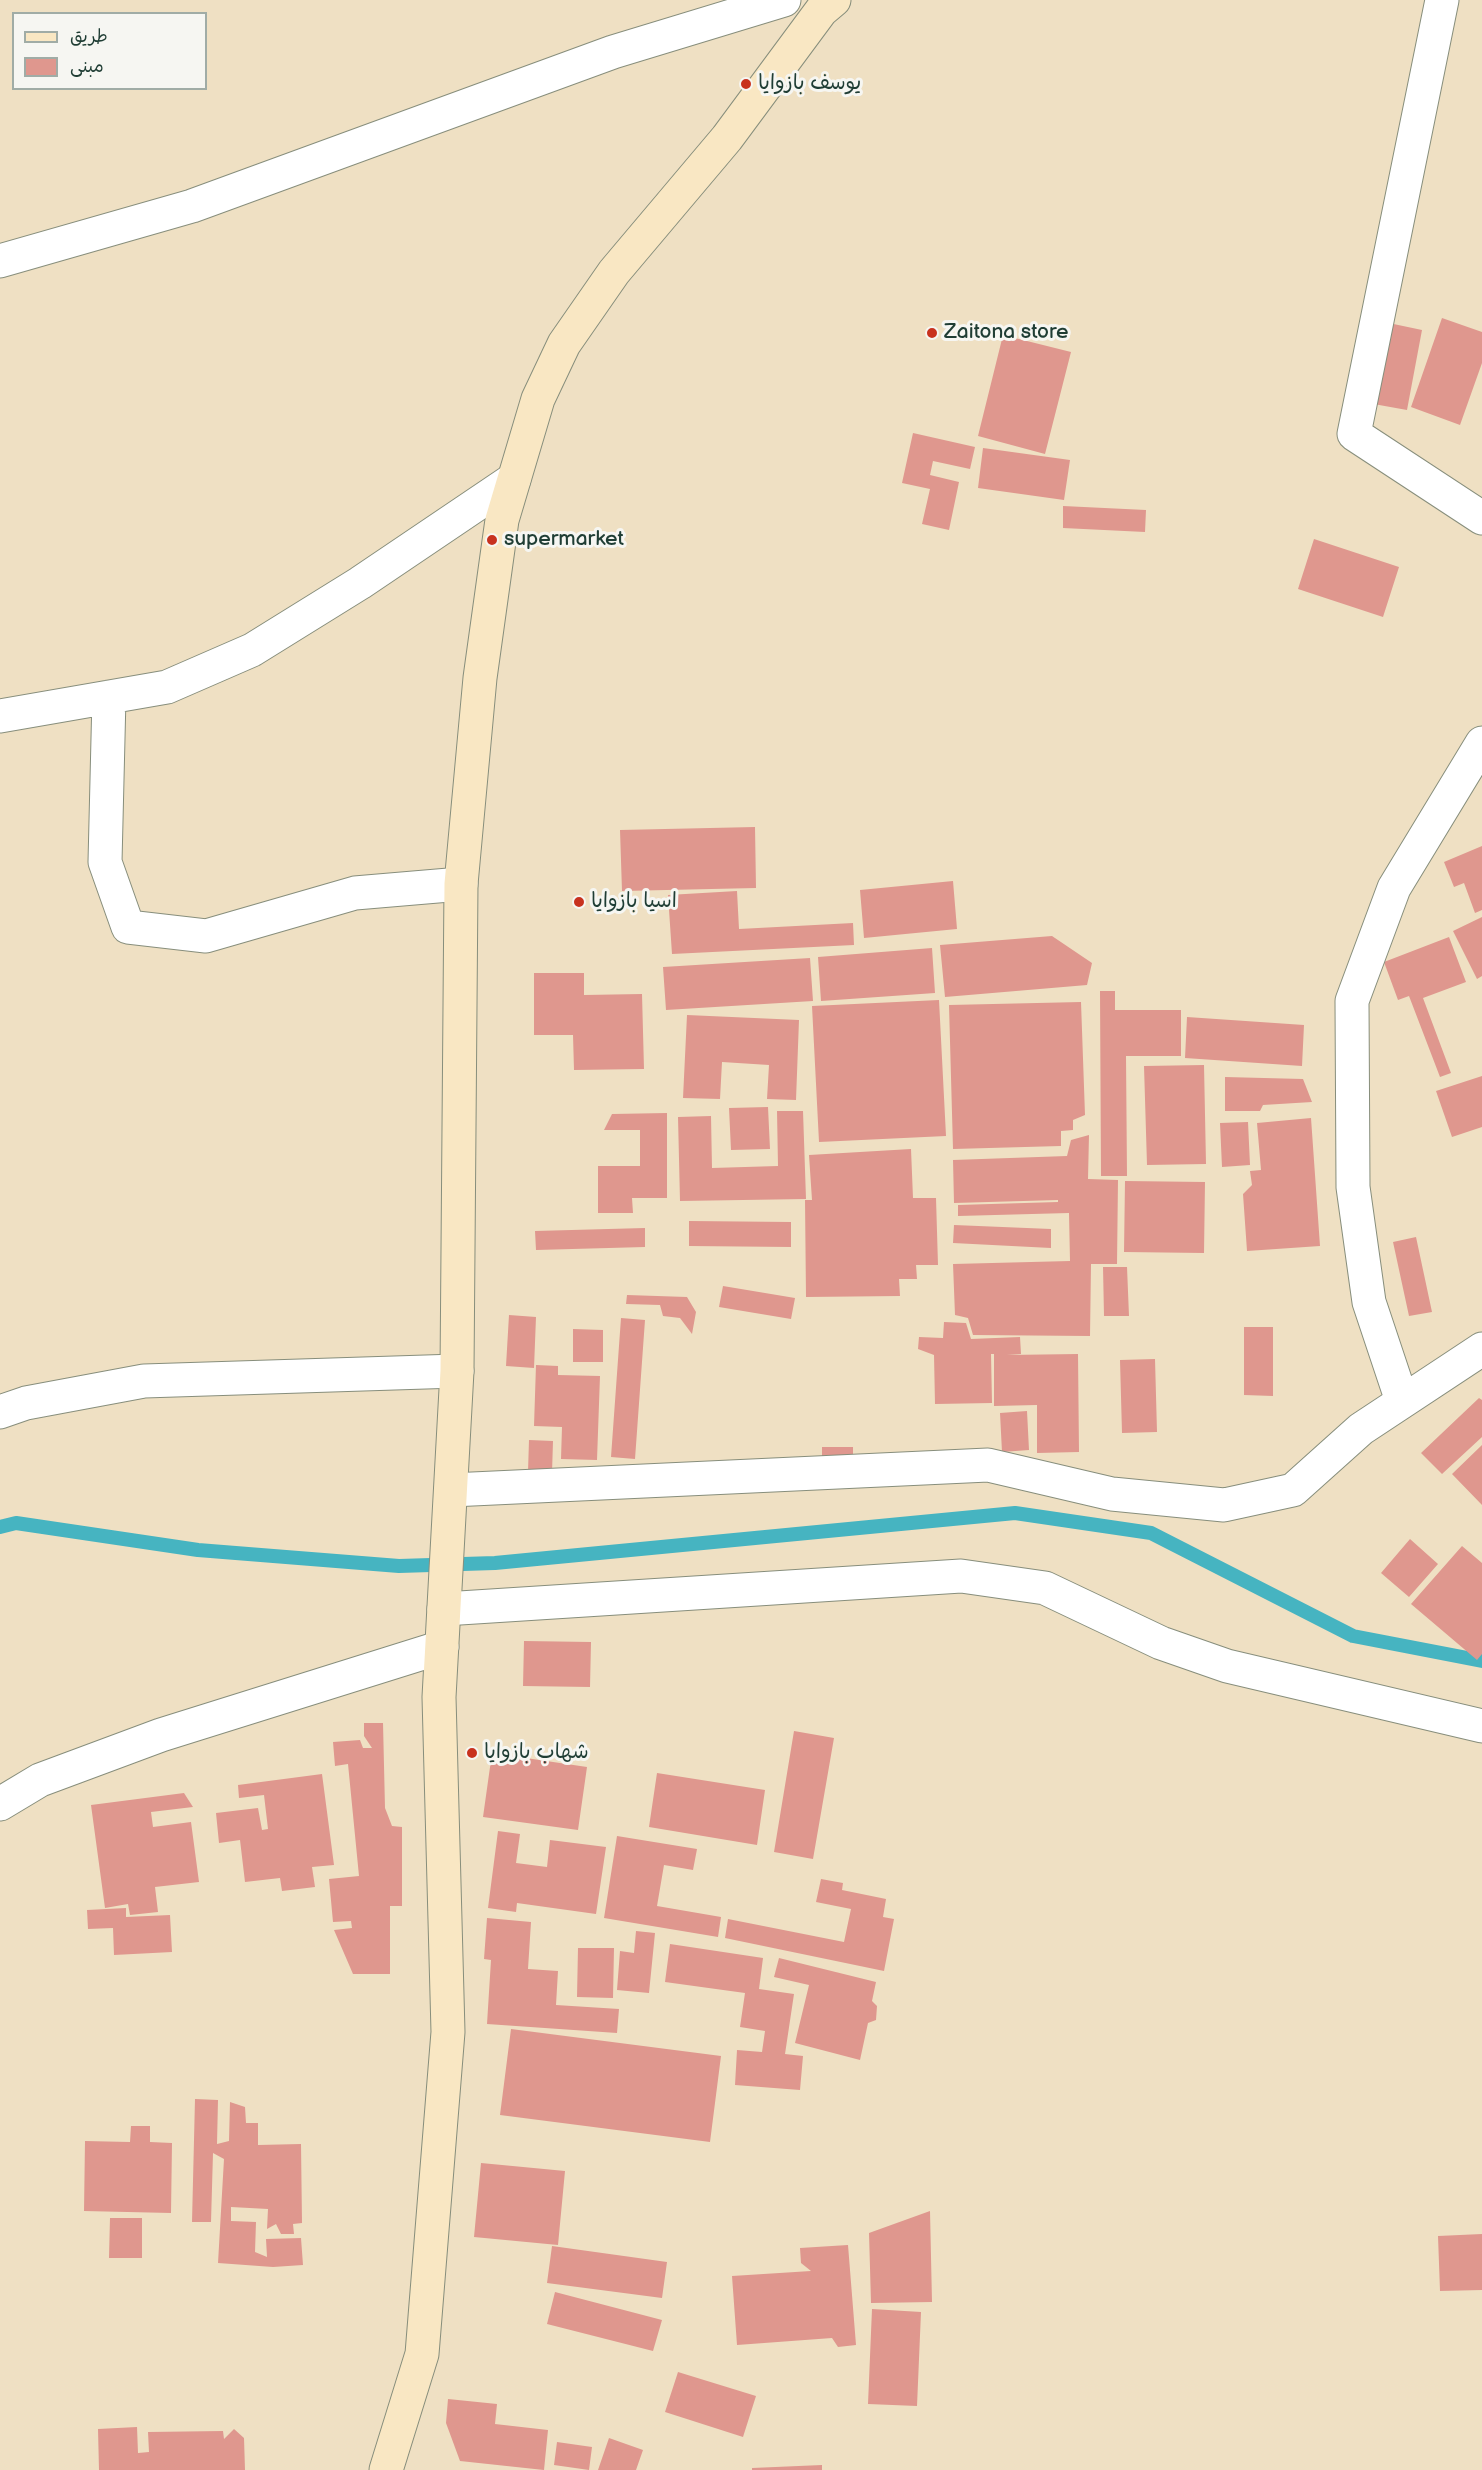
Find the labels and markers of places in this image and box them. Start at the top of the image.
place label: يوسف بازوايا [758,71,861,97]
marker: يوسف بازوايا [739,77,753,91]
place label: Zaitona store [944,320,1069,346]
marker: Zaitona store [925,326,939,340]
place label: supermarket [504,527,624,553]
marker: supermarket [485,533,499,547]
place label: اسيا بازوايا [591,889,677,915]
marker: اسيا بازوايا [572,895,586,909]
place label: شهاب بازوايا [484,1740,589,1766]
marker: شهاب بازوايا [465,1746,479,1760]

